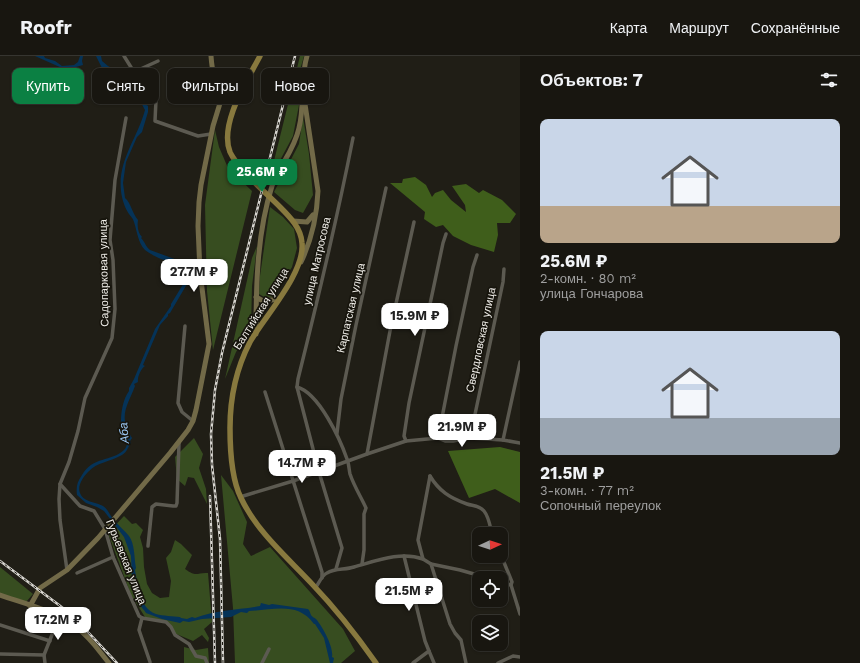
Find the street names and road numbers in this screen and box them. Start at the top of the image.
street label: улица Матросова [301,215,334,306]
street label: Садопарковая улица [97,218,111,327]
street label: Карпатская улица [334,261,368,354]
street label: Балтийская улица [231,265,292,352]
street label: Свердловская улица [464,285,499,394]
street label: Гурьевская улица [103,517,149,607]

